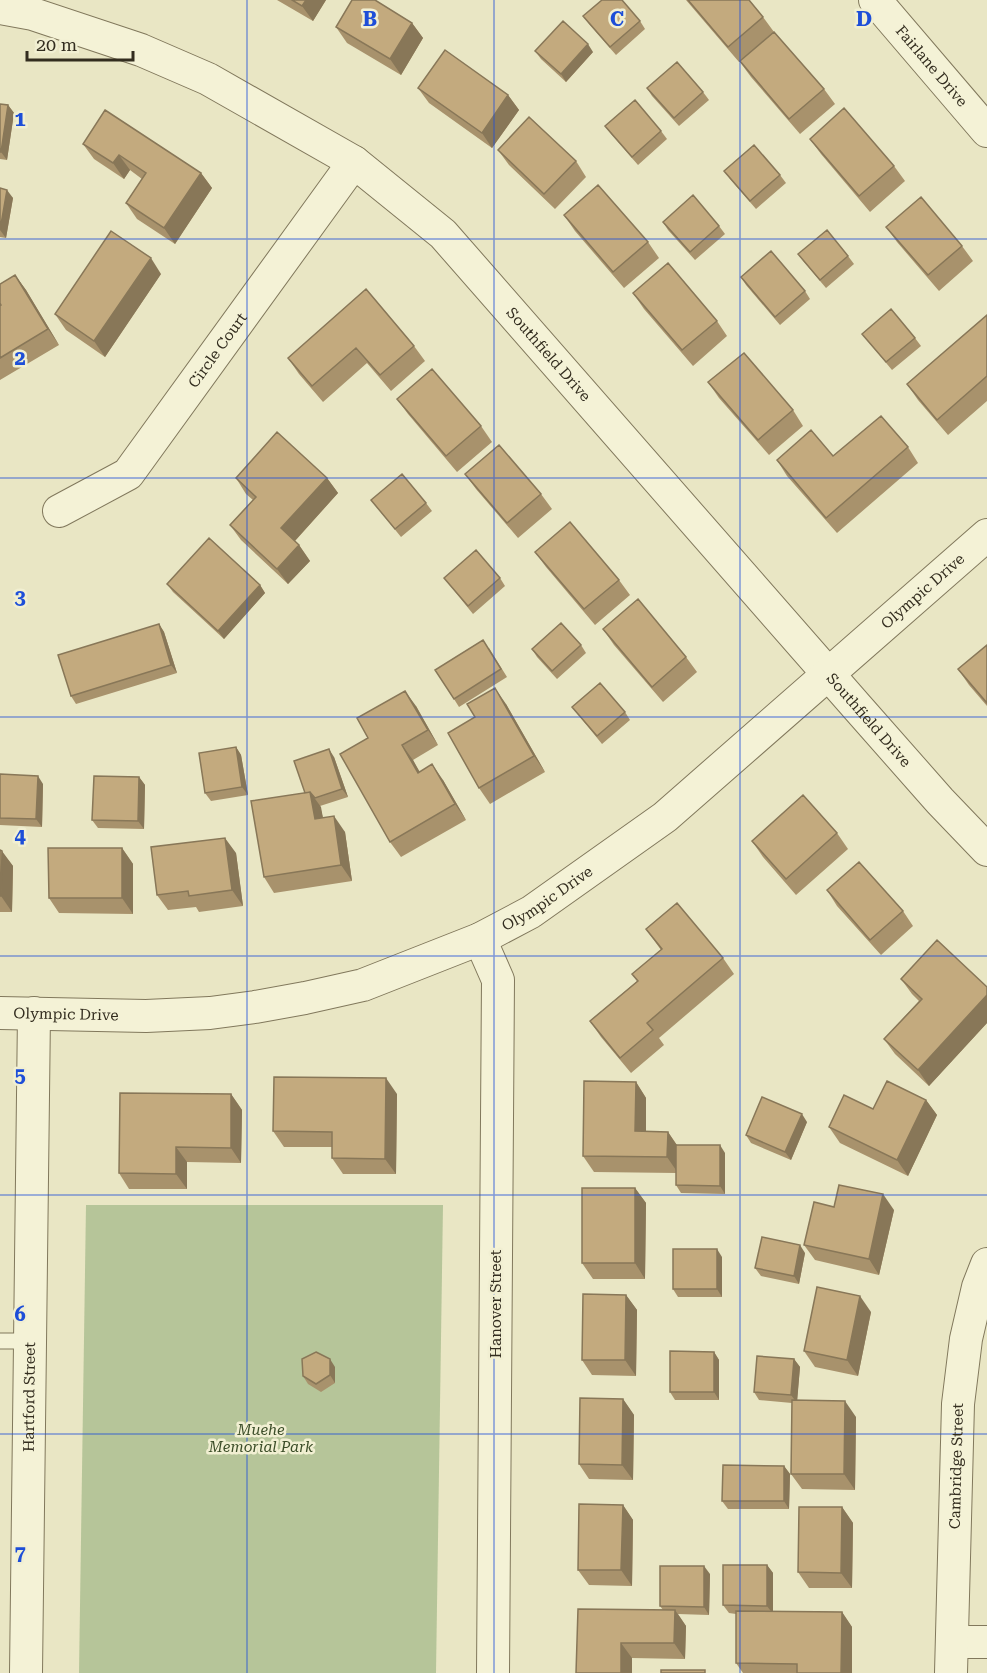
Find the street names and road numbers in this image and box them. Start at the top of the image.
street label: Fairlane Drive [892,22,971,110]
street label: Southfield Drive [503,304,594,405]
street label: Circle Court [184,309,251,391]
street label: Olympic Drive [877,550,968,633]
street label: Southfield Drive [823,669,915,771]
street label: Olympic Drive [499,862,596,935]
street label: Olympic Drive [13,1004,119,1024]
street label: Hanover Street [487,1249,505,1358]
street label: Hartford Street [20,1342,39,1452]
street label: Cambridge Street [946,1402,967,1529]

